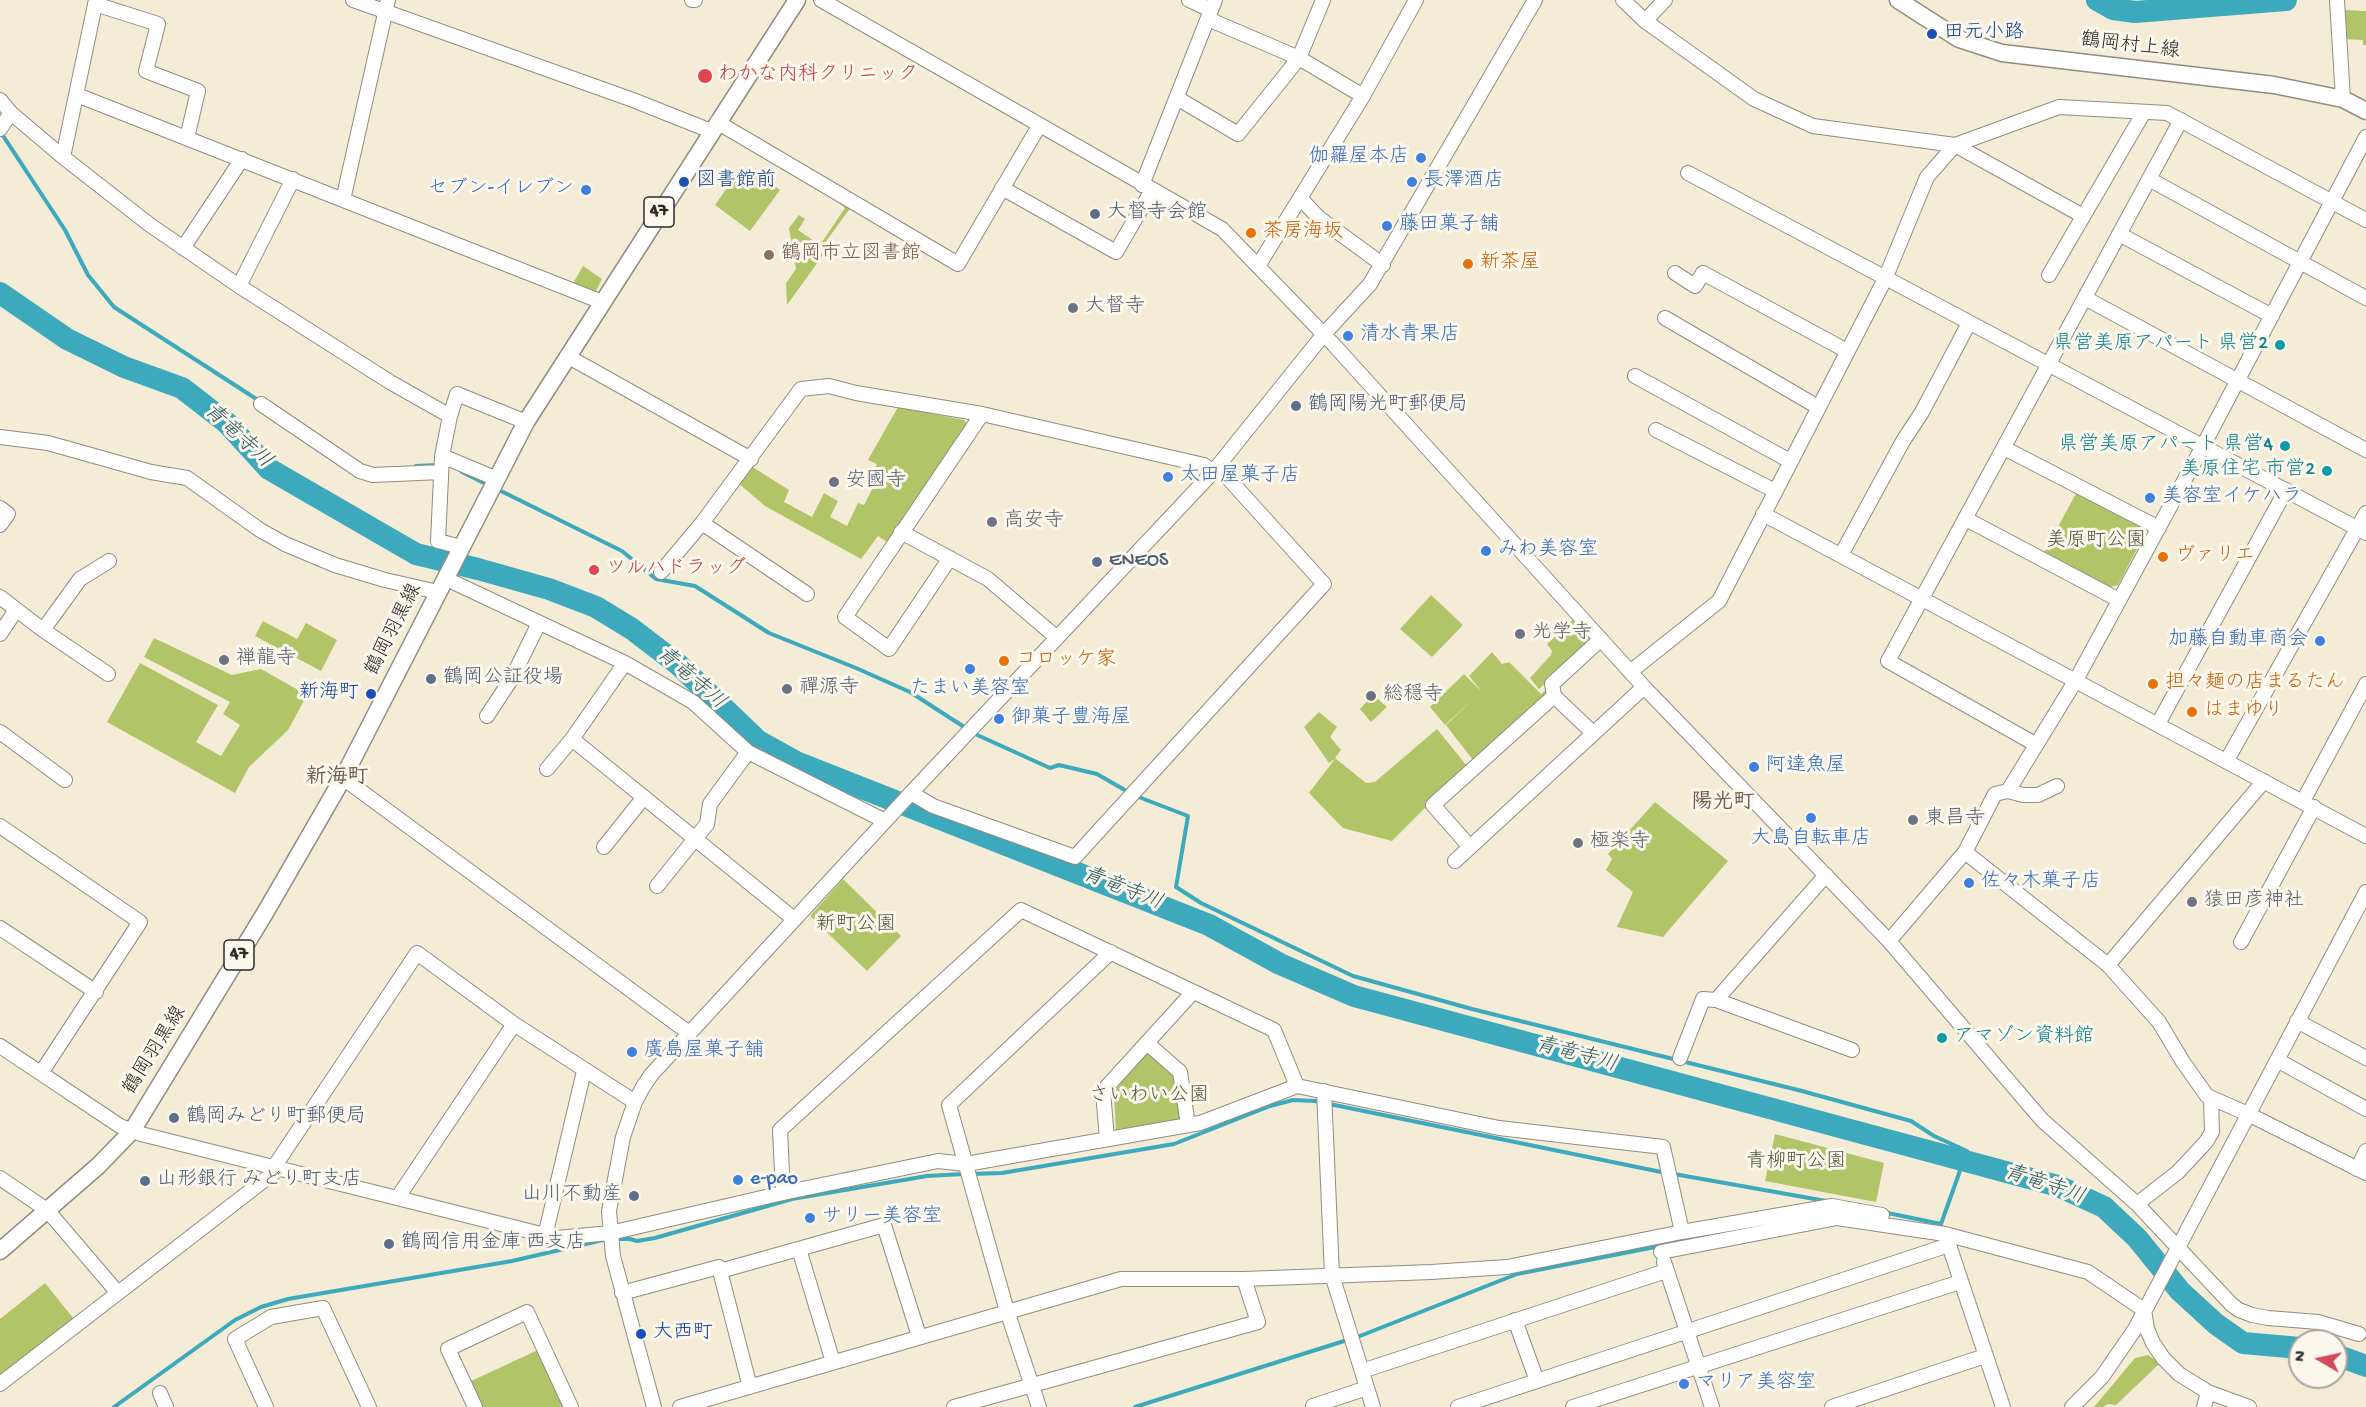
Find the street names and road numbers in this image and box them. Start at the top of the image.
street label: 鶴岡村上線 [2079,29,2181,65]
road number: 47 [644,197,674,227]
street label: 鶴岡羽黒線 [362,580,428,680]
road number: 47 [224,940,254,970]
street label: 鶴岡羽黒線 [119,1002,193,1100]

